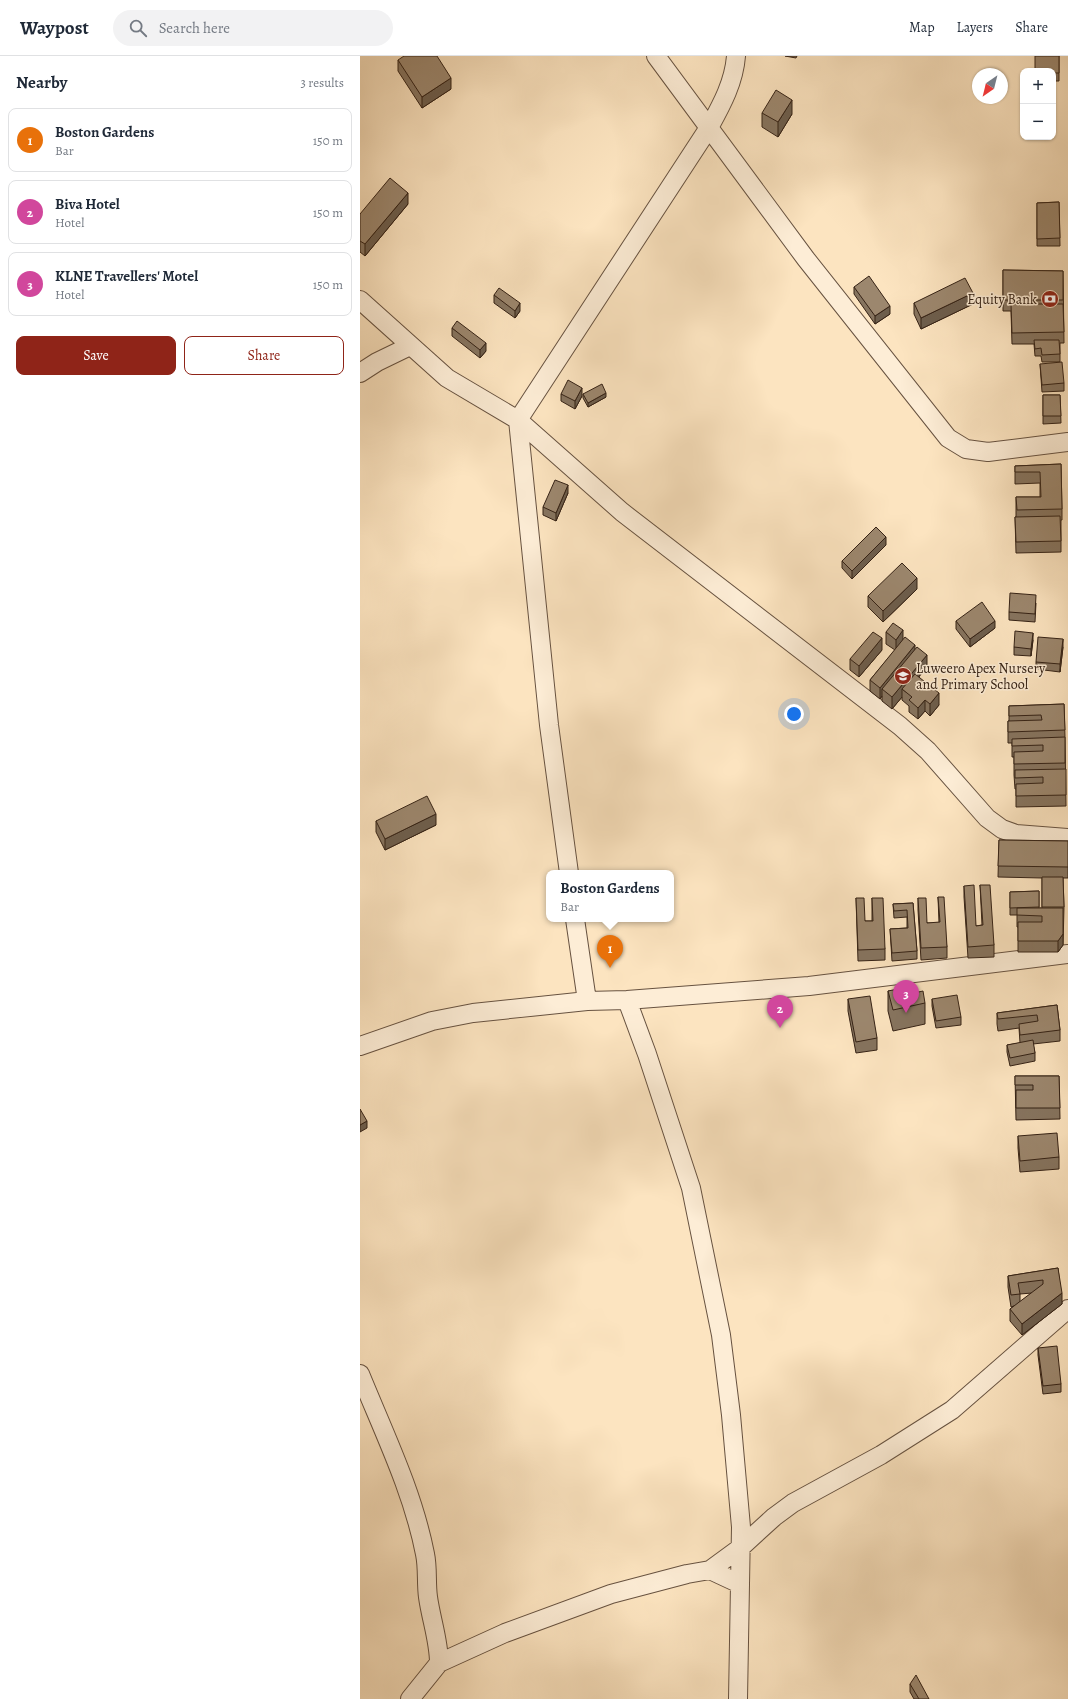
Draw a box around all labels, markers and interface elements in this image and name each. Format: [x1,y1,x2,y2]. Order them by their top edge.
search box [113,10,393,46]
text: Waypost [20,15,89,41]
icon: search [127,17,149,39]
text: Search here [159,18,230,38]
text: Map [909,18,935,37]
text: Layers [957,18,993,37]
text: Share [1015,18,1048,37]
north arrow [972,68,1008,104]
map controls [1020,68,1056,140]
button: + [1020,68,1056,104]
text: Nearby [16,71,67,94]
text: 3 results [300,74,344,91]
button: − [1020,104,1056,140]
text: Boston Gardens [55,122,154,142]
text: 1 [28,132,32,149]
text: 150 m [313,132,343,149]
text: Bar [55,142,74,159]
text: Biva Hotel [55,194,120,214]
text: 2 [27,204,33,221]
text: 150 m [313,204,343,221]
text: Hotel [55,214,84,231]
text: KLNE Travellers' Motel [55,266,198,286]
text: 3 [27,276,33,293]
text: 150 m [313,276,343,293]
text: Hotel [55,286,84,303]
bank icon: Equity Bank [1040,289,1060,309]
place label: Equity Bank [967,290,1037,309]
button: Save [16,336,176,375]
button: Share [184,336,344,375]
place label: Luweero Apex Nursery and Primary School [916,659,1046,694]
school or university icon: Luweero Apex Nursery and Primary School [893,666,913,686]
your location [784,704,804,724]
popup [546,870,674,922]
text: Boston Gardens [560,878,660,898]
text: Bar [560,898,579,915]
pin: 1 [597,935,623,968]
pin: 3 [893,980,919,1013]
pin: 2 [767,995,793,1028]

